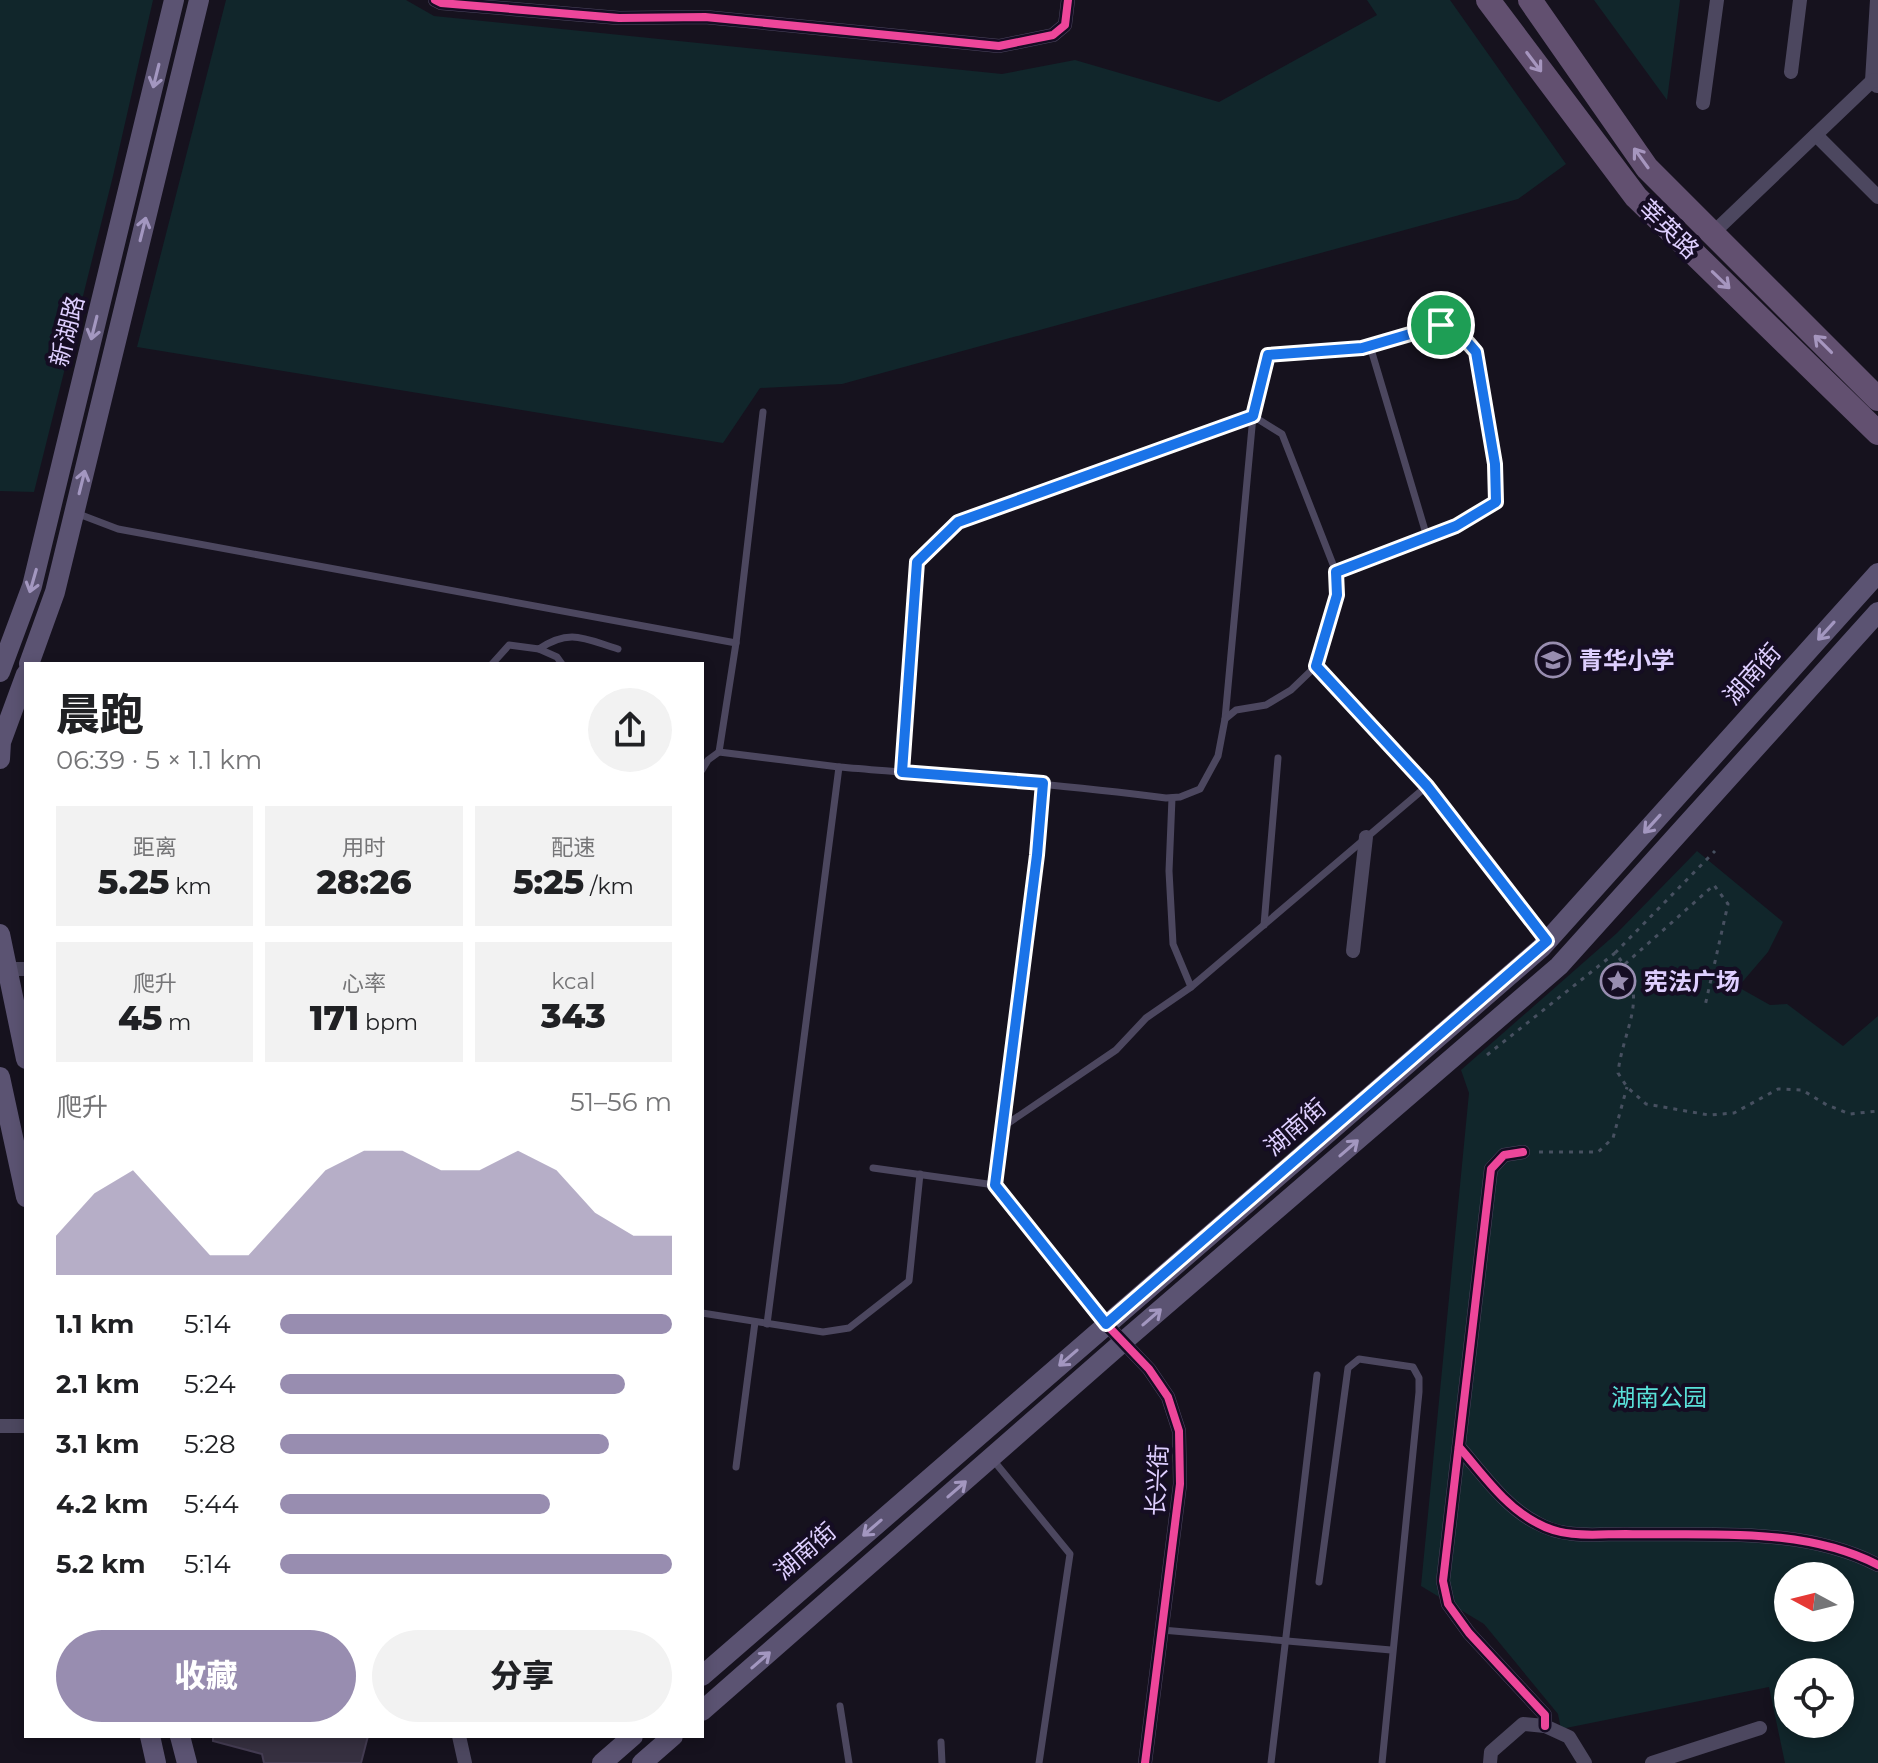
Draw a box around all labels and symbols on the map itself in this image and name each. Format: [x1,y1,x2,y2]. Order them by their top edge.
one-way arrow [1526,51,1543,73]
one-way arrow [148,62,163,88]
one-way arrow [1633,148,1650,169]
street label: 莘英路 [1633,194,1705,264]
one-way arrow [137,217,152,242]
one-way arrow [1711,271,1731,290]
pin [1407,291,1475,359]
street label: 新湖路 [44,293,90,369]
one-way arrow [86,315,101,341]
one-way arrow [1813,334,1833,353]
one-way arrow [75,469,90,495]
one-way arrow [24,567,39,593]
one-way arrow [1816,621,1835,641]
street label: 湖南街 [1717,638,1787,710]
school or university icon: 青华小学 [1534,641,1572,679]
place label: 青华小学 [1579,646,1675,675]
one-way arrow [1643,814,1661,834]
place icon: 宪法广场 [1599,962,1637,1000]
place label: 宪法广场 [1644,967,1740,996]
street label: 湖南街 [1258,1092,1332,1162]
one-way arrow [1339,1139,1359,1157]
one-way arrow [1142,1308,1162,1326]
one-way arrow [1058,1349,1078,1367]
park label: 湖南公园 [1611,1383,1707,1412]
street label: 长兴街 [1141,1443,1173,1517]
one-way arrow [947,1480,967,1498]
street label: 湖南街 [768,1516,842,1586]
one-way arrow [862,1519,882,1537]
north arrow [1774,1562,1854,1642]
one-way arrow [750,1651,770,1669]

